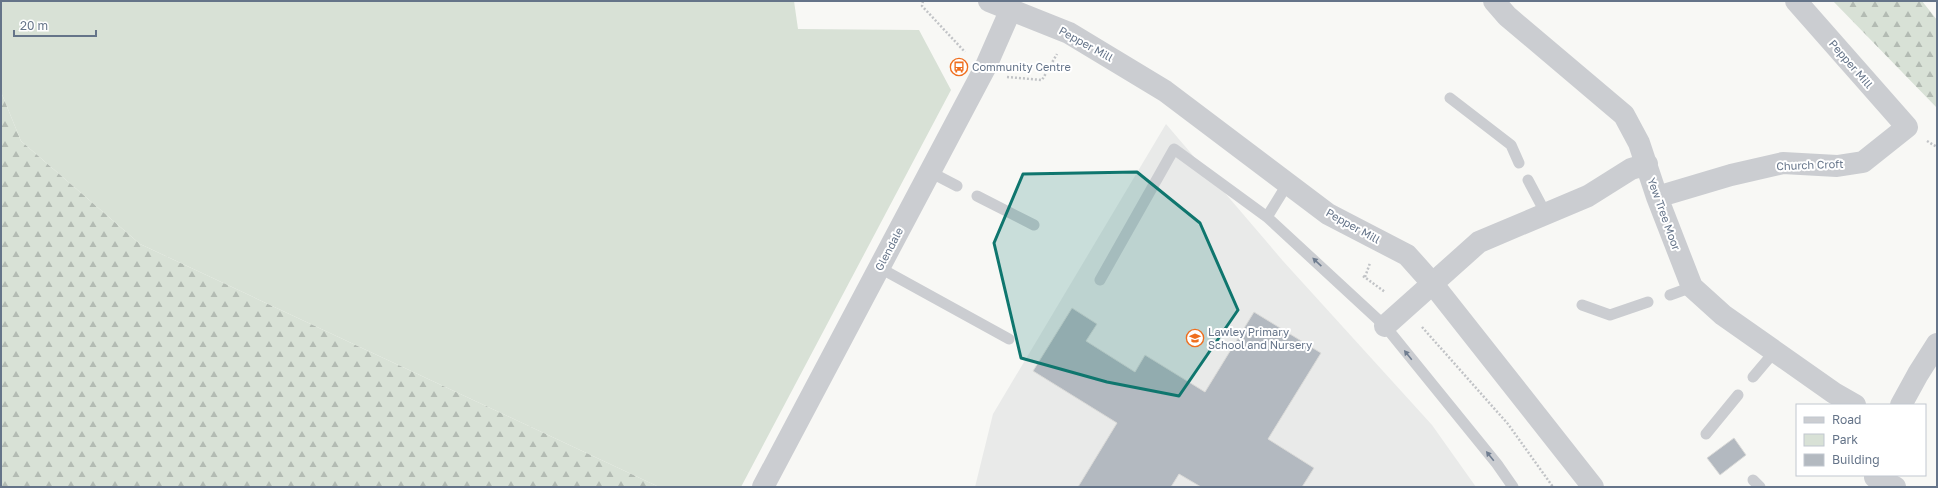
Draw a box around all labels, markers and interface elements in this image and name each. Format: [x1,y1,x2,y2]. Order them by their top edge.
scale bar [14,12,96,38]
text: 20 m [20,18,48,33]
street label: Pepper Mill [1057,23,1116,64]
street label: Pepper Mill [1827,37,1876,91]
bus stop icon: Community Centre [949,57,969,77]
place label: Community Centre [972,60,1071,73]
street label: Church Croft [1776,157,1844,172]
street label: Yew Tree Moor [1645,176,1684,253]
street label: Pepper Mill [1324,205,1383,246]
street label: Glendale [872,225,905,273]
one-way arrow [1312,258,1322,267]
place label: Lawley Primary School and Nursery [1208,325,1312,351]
school or university icon: Lawley Primary School and Nursery [1185,328,1205,348]
one-way arrow [1403,349,1412,360]
legend [1796,404,1926,476]
text: Road [1832,412,1861,427]
text: Park [1832,432,1858,447]
one-way arrow [1485,450,1494,461]
text: Building [1832,452,1880,467]

